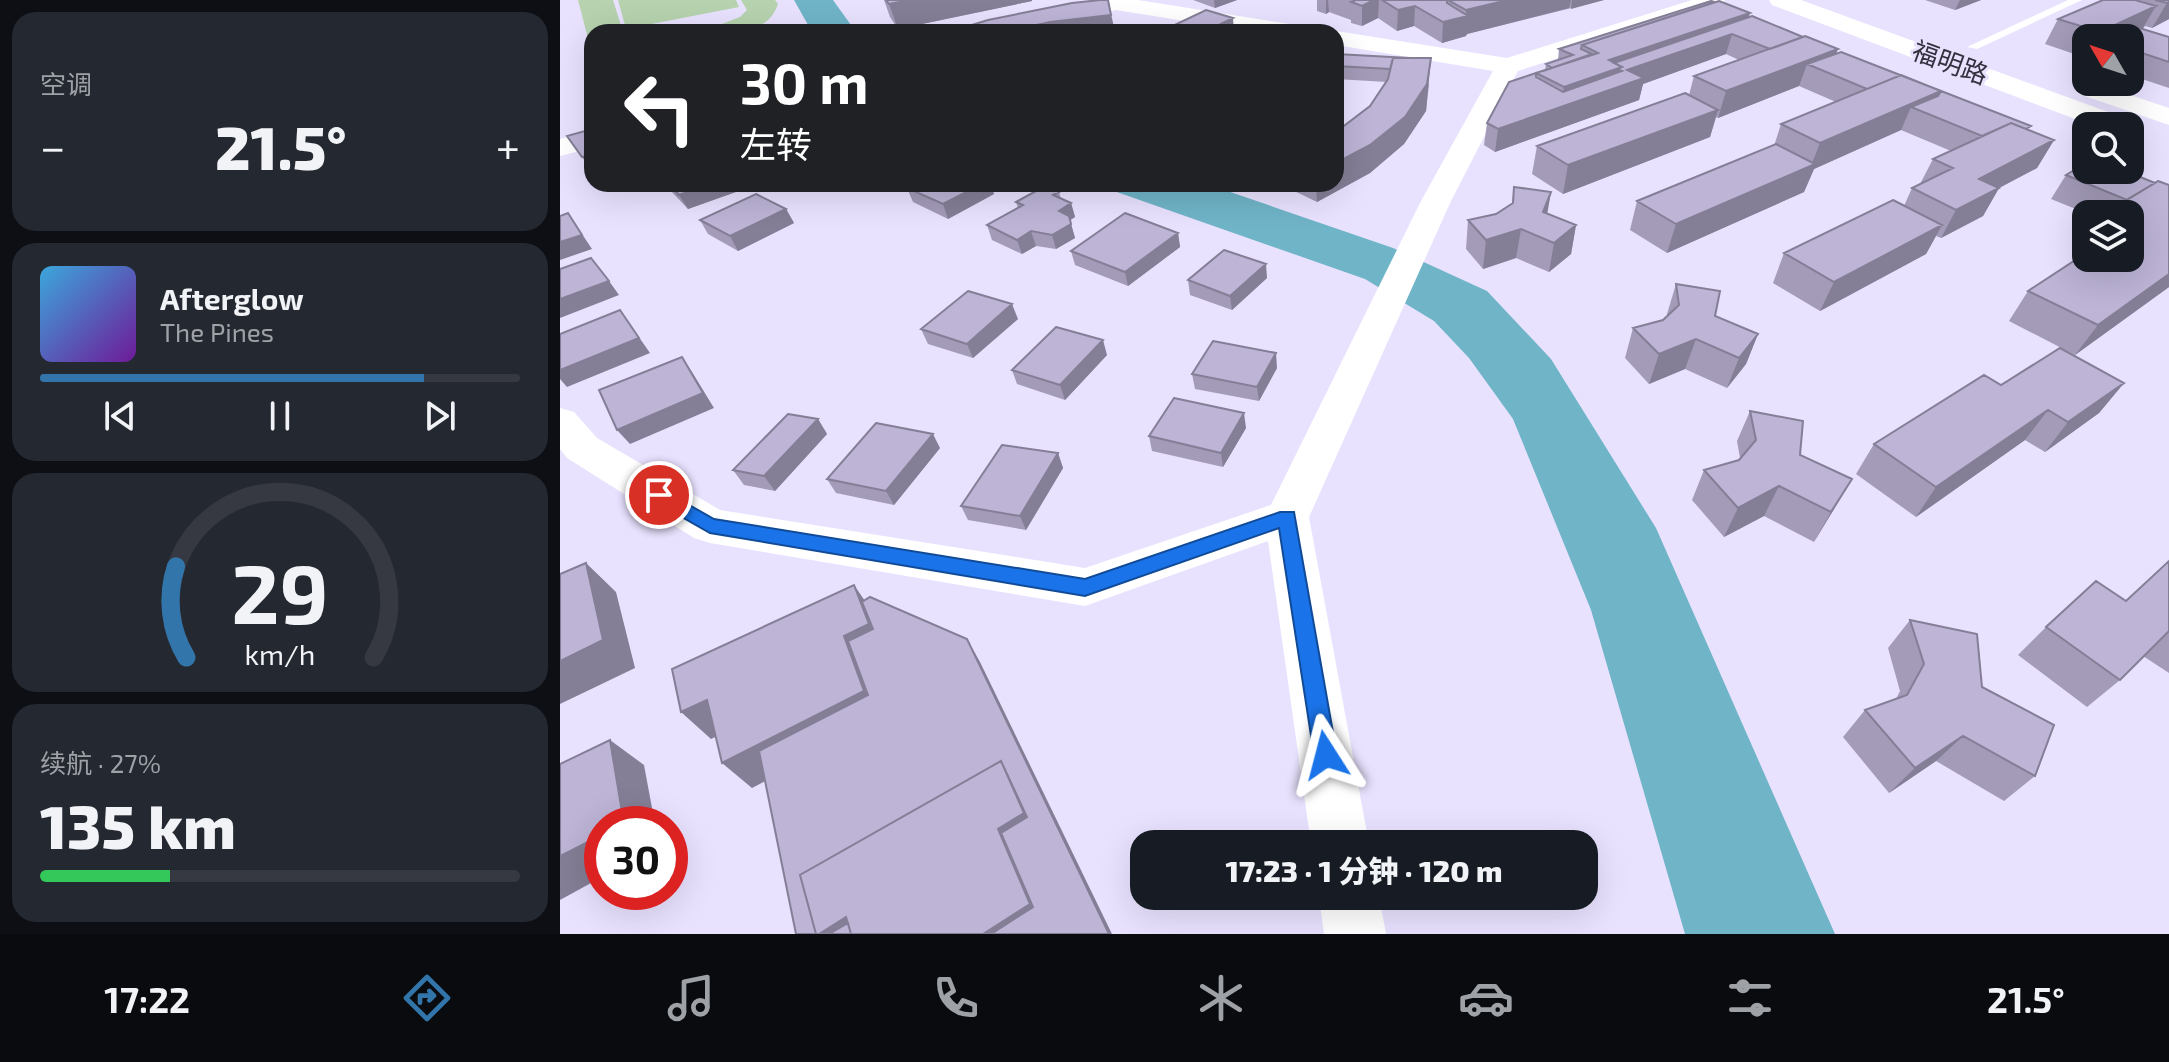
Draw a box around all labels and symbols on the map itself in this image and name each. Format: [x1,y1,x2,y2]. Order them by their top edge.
north arrow [2072,24,2144,96]
street label: 福明路 [1909,34,1992,89]
pin [625,461,693,529]
position arrow [1284,713,1368,797]
speed limit sign: 30 [584,806,688,910]

